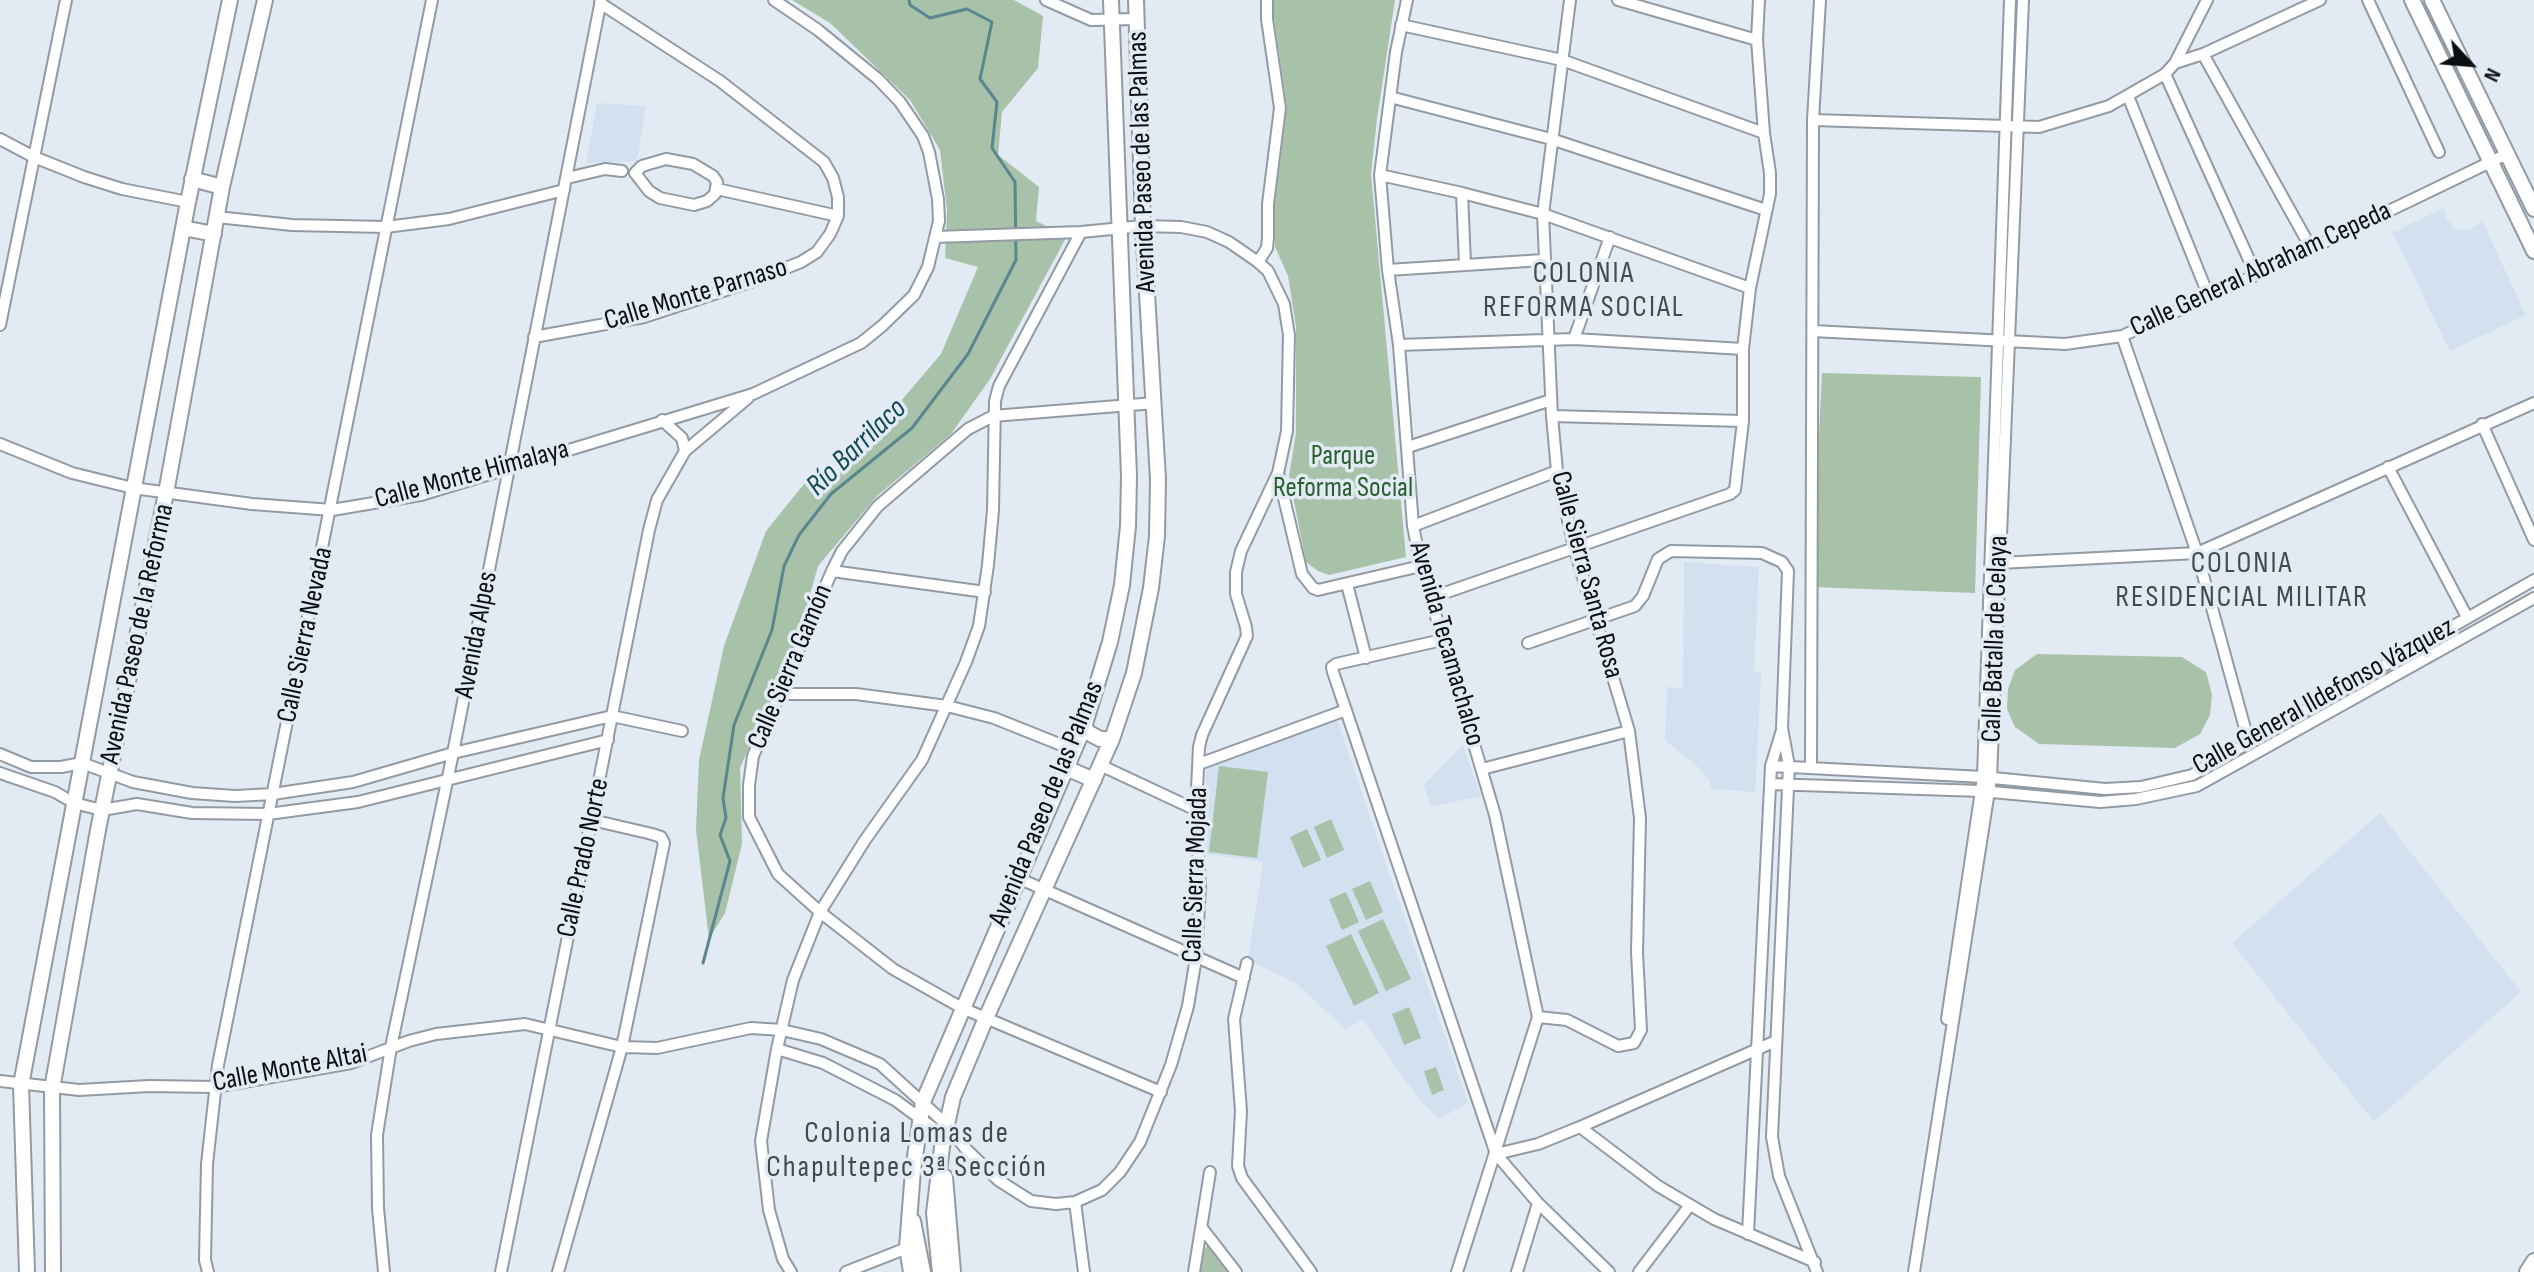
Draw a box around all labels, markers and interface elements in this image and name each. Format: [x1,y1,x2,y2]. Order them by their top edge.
north arrow [2430,24,2510,104]
street label: Avenida Paseo de las Palmas [1122,31,1164,293]
text: N [2477,64,2507,86]
street label: Calle General Abraham Cepeda [2125,195,2397,345]
street label: Calle Monte Parnaso [601,251,791,339]
district label: COLONIA REFORMA SOCIAL [1483,256,1685,326]
water label: Río Barrilaco [800,392,914,504]
street label: Calle Monte Himalaya [371,433,573,517]
park label: Parque Reforma Social [1273,440,1413,506]
street label: Calle Sierra Santa Rosa [1542,468,1630,682]
street label: Avenida Paseo de la Reforma [94,501,182,767]
street label: Calle Batalla de Celaya [1976,535,2016,743]
street label: Avenida Tecamachalco [1401,538,1491,750]
street label: Calle Sierra Nevada [271,544,341,726]
district label: COLONIA RESIDENCIAL MILITAR [2115,546,2369,616]
street label: Avenida Alpes [448,569,506,701]
street label: Calle Sierra Gamón [741,580,841,754]
street label: Calle General Ildefonso Vázquez [2187,611,2461,783]
street label: Avenida Paseo de las Palmas [982,677,1112,931]
street label: Calle Prado Norte [551,775,617,941]
street label: Calle Sierra Mojada [1176,787,1216,963]
street label: Calle Monte Altai [210,1038,370,1100]
district label: Colonia Lomas de Chapultepec 3ª Sección [788,1116,1026,1186]

